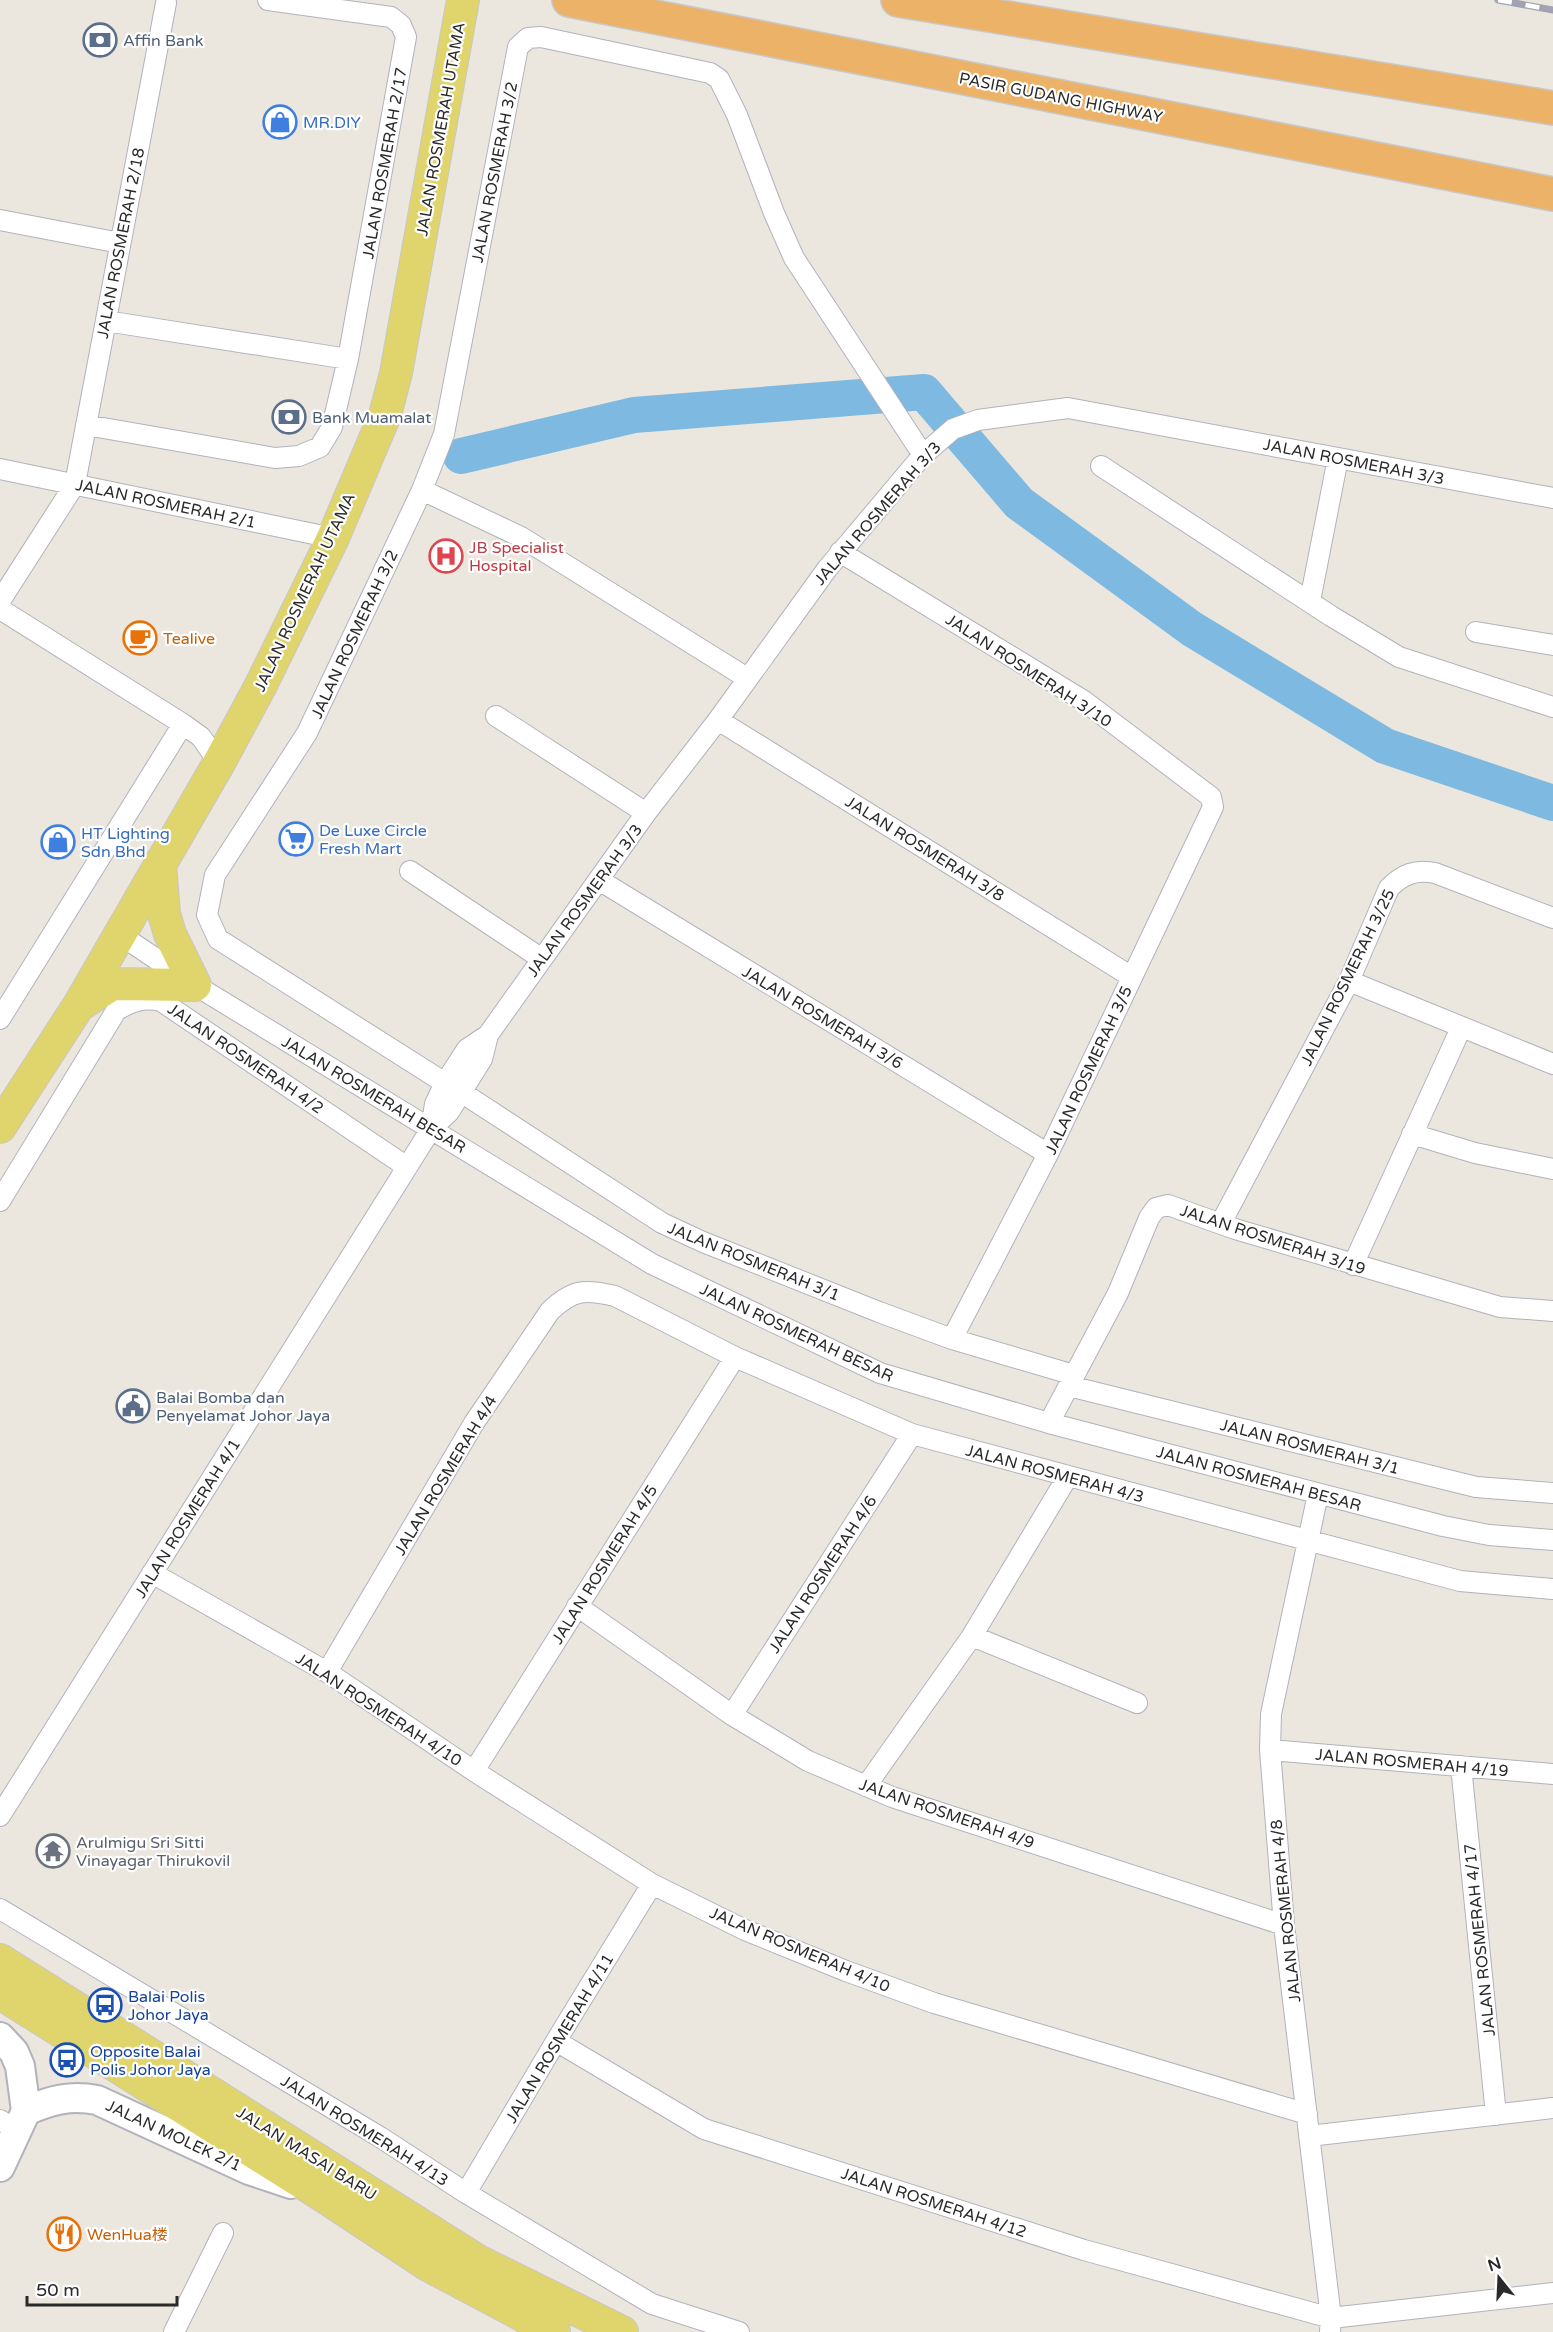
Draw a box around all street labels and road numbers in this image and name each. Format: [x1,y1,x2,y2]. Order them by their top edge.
street label: JALAN ROSMERAH UTAMA [412,21,470,238]
street label: JALAN ROSMERAH 2/17 [358,66,412,260]
street label: PASIR GUDANG HIGHWAY [957,68,1164,128]
street label: JALAN ROSMERAH 3/2 [468,80,522,264]
street label: JALAN ROSMERAH 2/18 [93,146,149,340]
street label: JALAN ROSMERAH 3/3 [1262,435,1446,489]
street label: JALAN ROSMERAH 3/3 [810,438,946,590]
street label: JALAN ROSMERAH 2/1 [74,475,258,533]
street label: JALAN ROSMERAH UTAMA [250,490,360,695]
street label: JALAN ROSMERAH 3/2 [307,547,403,722]
street label: JALAN ROSMERAH 3/10 [942,610,1115,732]
street label: JALAN ROSMERAH 3/8 [841,792,1008,906]
street label: JALAN ROSMERAH 3/3 [523,820,647,981]
street label: JALAN ROSMERAH 3/25 [1296,886,1399,1069]
street label: JALAN ROSMERAH 3/6 [739,962,906,1074]
street label: JALAN ROSMERAH 3/5 [1041,983,1137,1158]
street label: JALAN ROSMERAH 4/2 [164,999,327,1119]
street label: JALAN ROSMERAH BESAR [278,1032,469,1158]
street label: JALAN ROSMERAH 3/19 [1177,1200,1368,1279]
street label: JALAN ROSMERAH 3/1 [665,1218,843,1306]
street label: JALAN ROSMERAH BESAR [697,1279,897,1387]
street label: JALAN ROSMERAH 4/4 [390,1392,502,1559]
street label: JALAN ROSMERAH 3/1 [1218,1415,1401,1479]
street label: JALAN ROSMERAH 4/1 [131,1435,245,1602]
street label: JALAN ROSMERAH 4/3 [963,1441,1146,1507]
street label: JALAN ROSMERAH BESAR [1154,1442,1363,1516]
street label: JALAN ROSMERAH 4/5 [548,1481,662,1648]
street label: JALAN ROSMERAH 4/6 [764,1492,881,1657]
street label: JALAN ROSMERAH 4/10 [292,1649,465,1771]
street label: JALAN ROSMERAH 4/19 [1314,1745,1509,1781]
street label: JALAN ROSMERAH 4/9 [856,1775,1037,1853]
street label: JALAN ROSMERAH 4/8 [1266,1819,1306,2003]
street label: JALAN ROSMERAH 4/17 [1460,1842,1500,2037]
street label: JALAN ROSMERAH 4/10 [706,1903,893,1997]
street label: JALAN ROSMERAH 4/11 [501,1950,618,2127]
street label: JALAN ROSMERAH 4/13 [277,2071,452,2191]
street label: JALAN MOLEK 2/1 [103,2096,244,2176]
street label: JALAN MASAI BARU [233,2103,380,2205]
street label: JALAN ROSMERAH 4/12 [838,2163,1029,2242]

